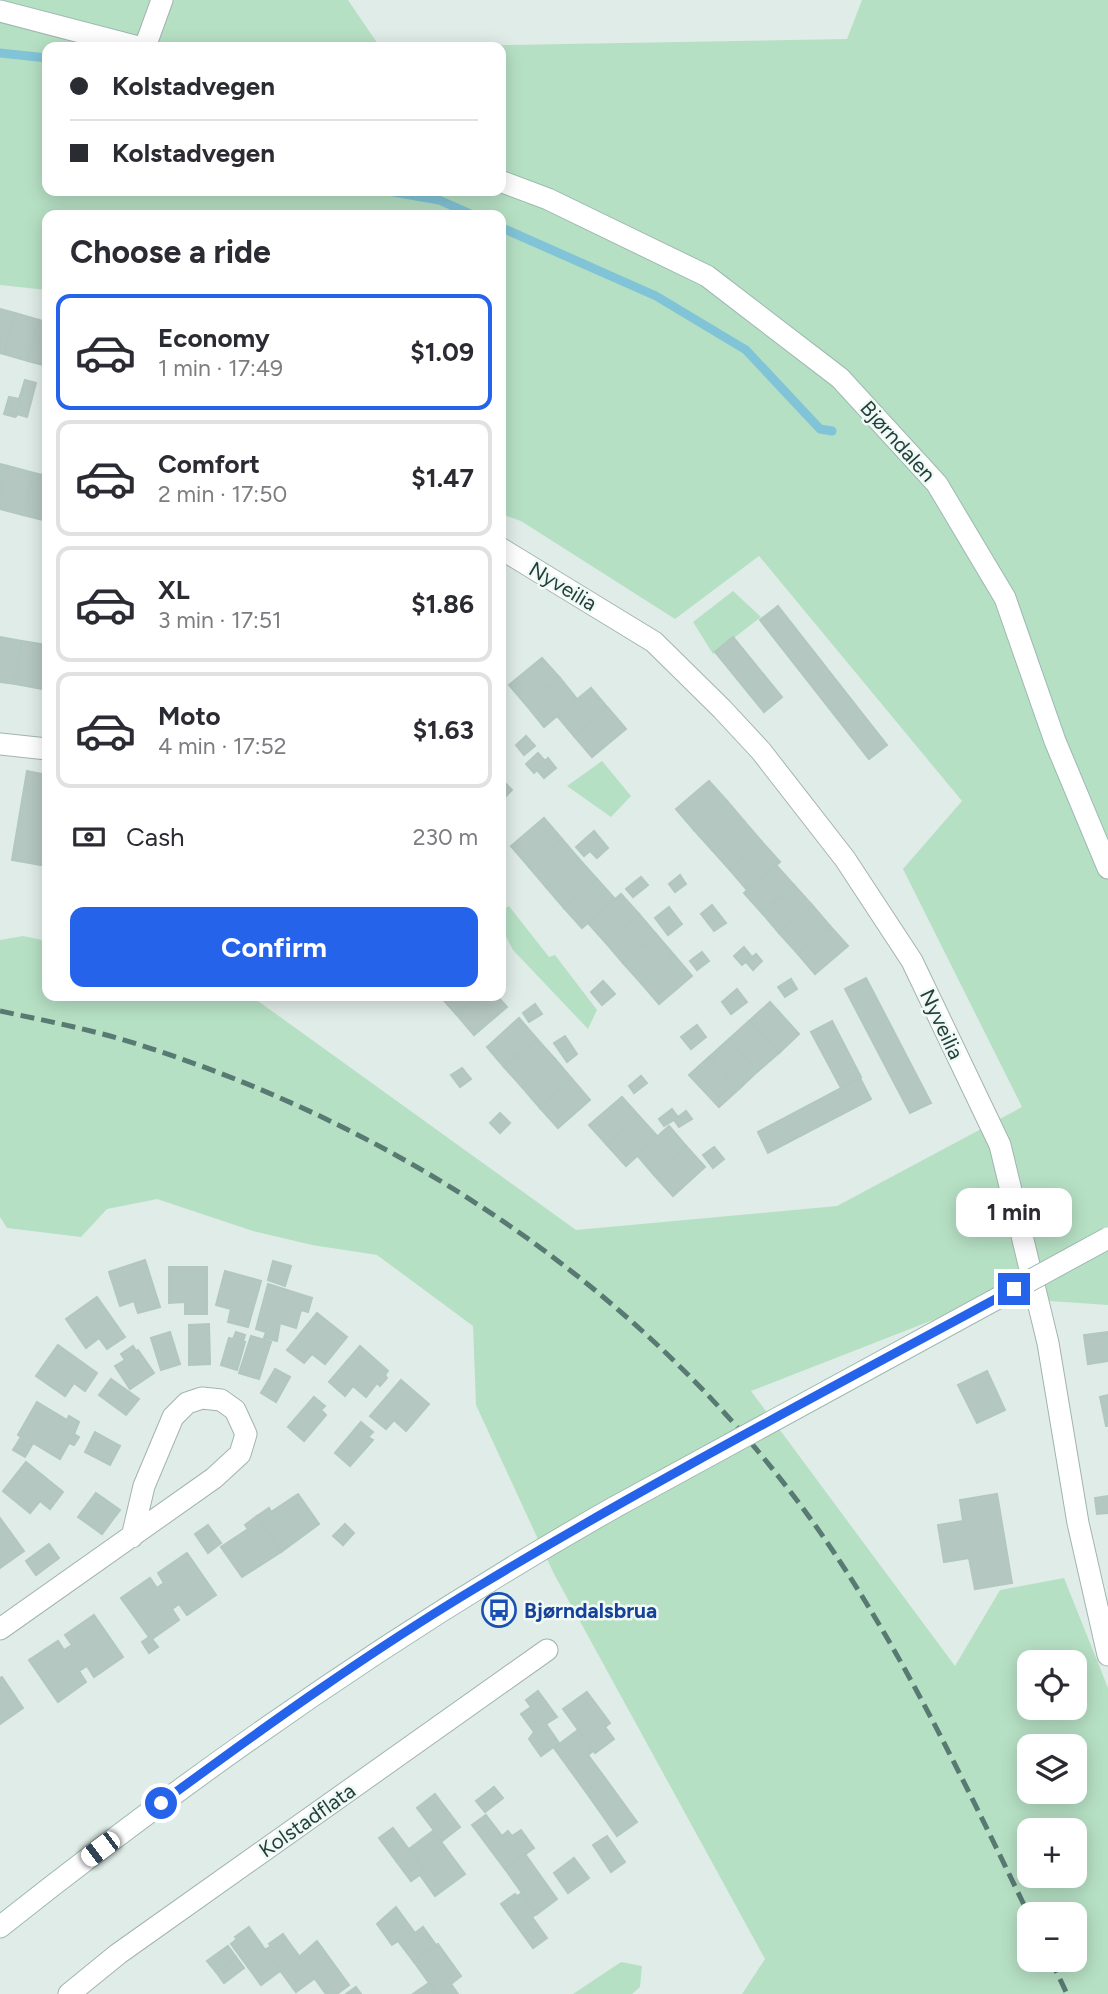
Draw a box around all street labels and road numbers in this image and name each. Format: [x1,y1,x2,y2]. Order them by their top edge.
street label: Bjørndalen [855,395,941,487]
street label: Nyveilia [525,556,601,616]
street label: Nyveilia [915,985,969,1063]
street label: Kolstadflata [254,1778,360,1862]

